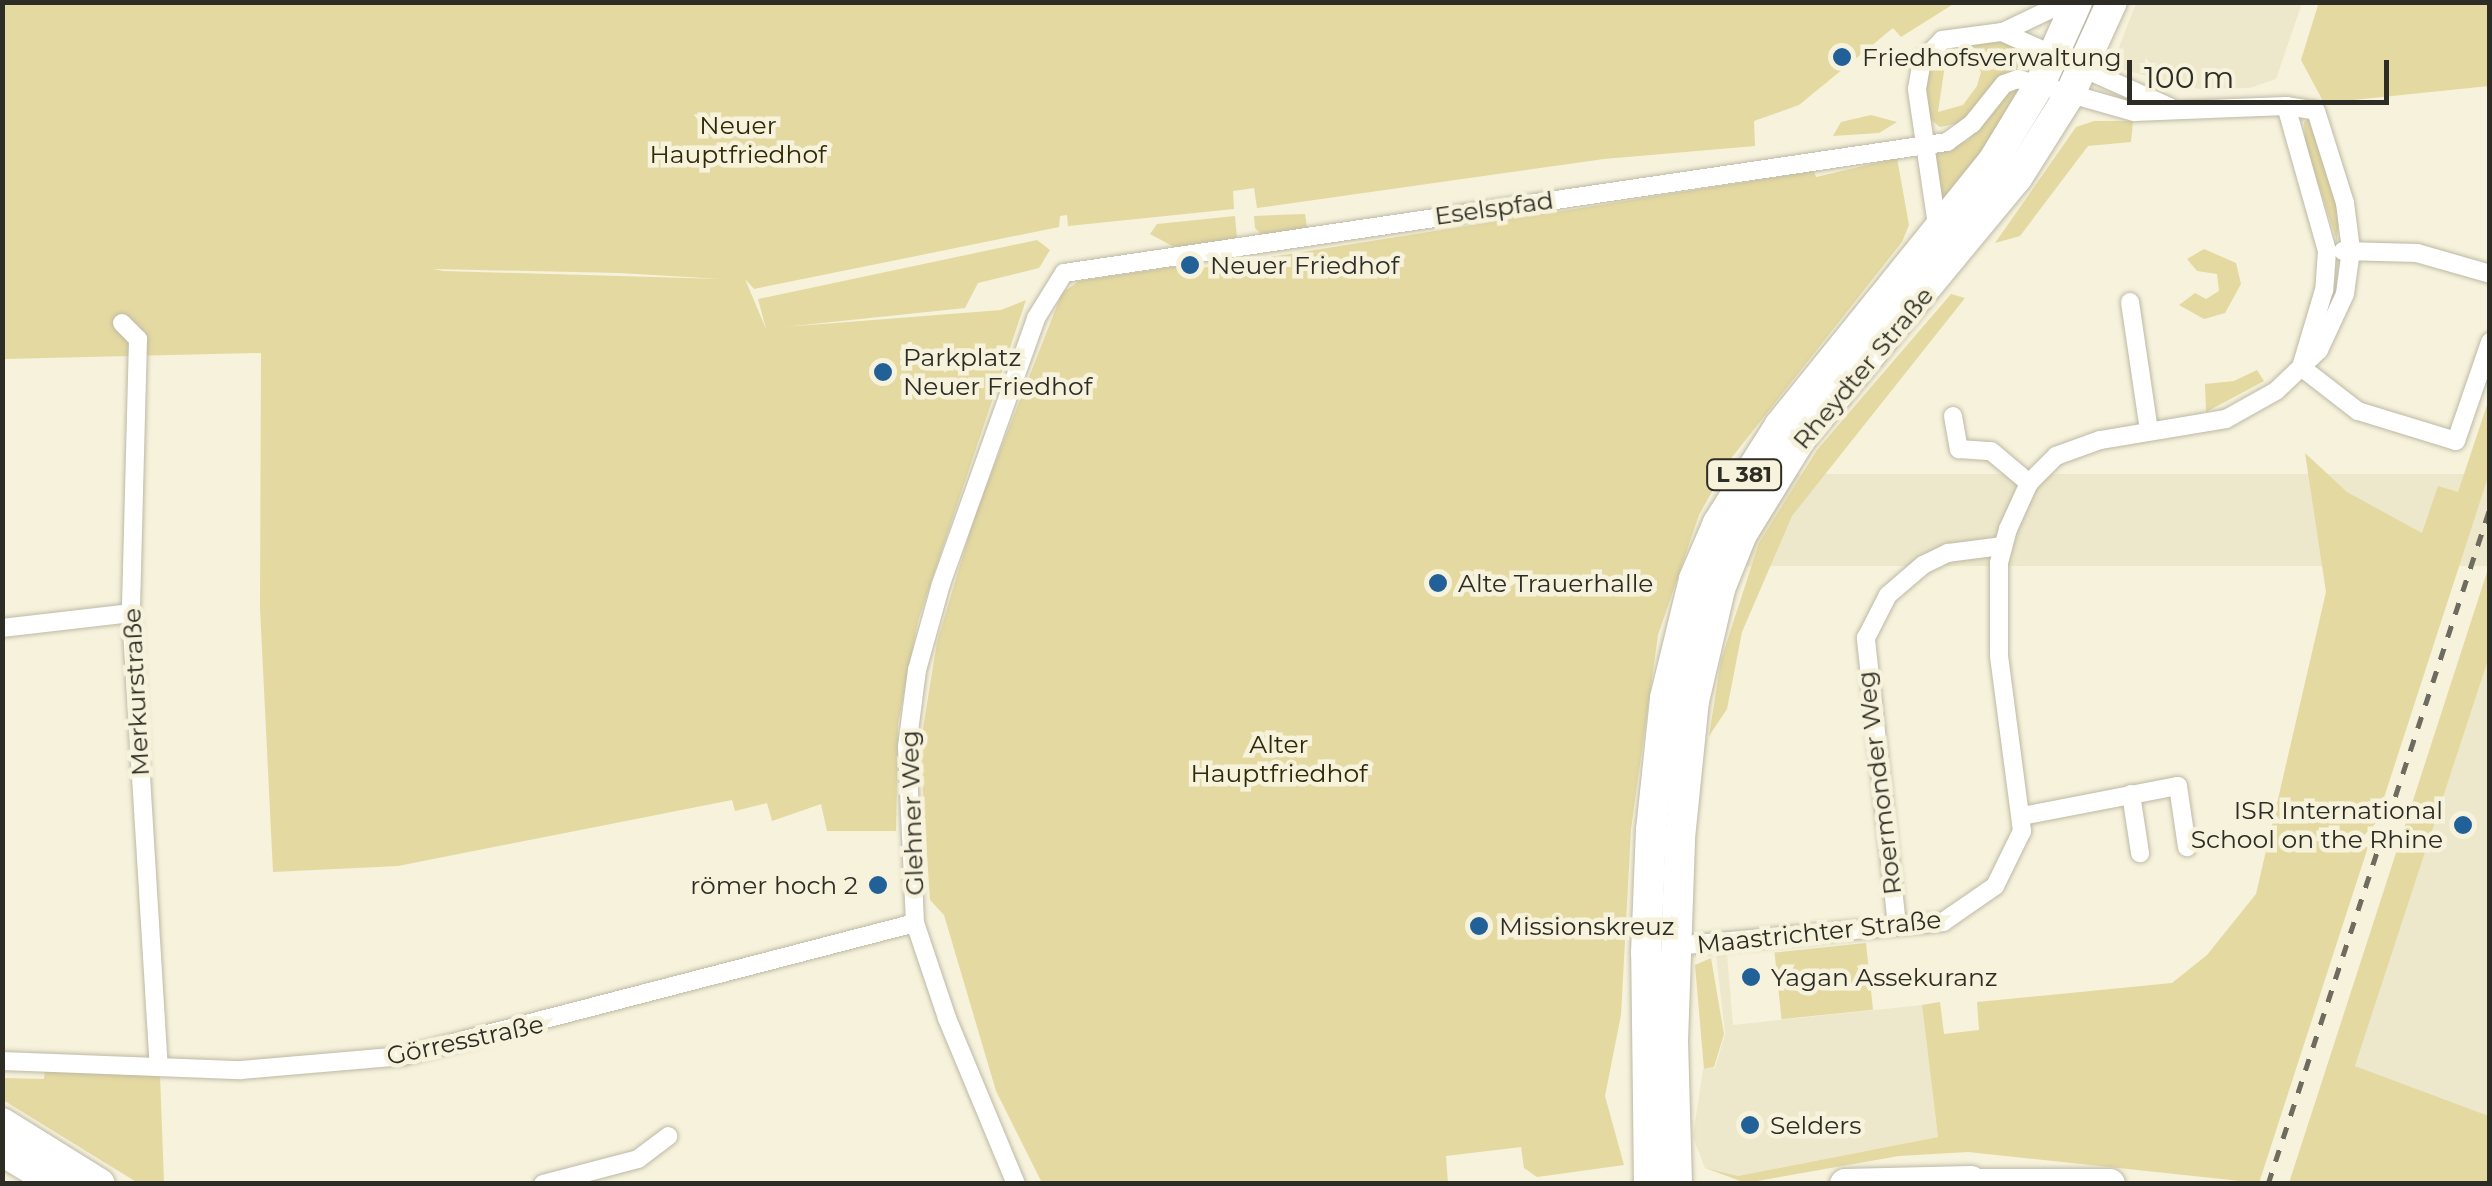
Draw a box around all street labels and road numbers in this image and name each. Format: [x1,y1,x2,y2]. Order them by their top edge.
street label: Eselspfad [1433,185,1555,231]
street label: Rheydter Straße [1787,281,1939,455]
road number: L 381 [1704,458,1784,492]
street label: Merkurstraße [117,607,155,777]
street label: Roermonder Weg [1850,669,1908,897]
street label: Glehner Weg [894,730,930,896]
street label: Maastrichter Straße [1695,904,1943,960]
street label: Görresstraße [384,1009,546,1071]

